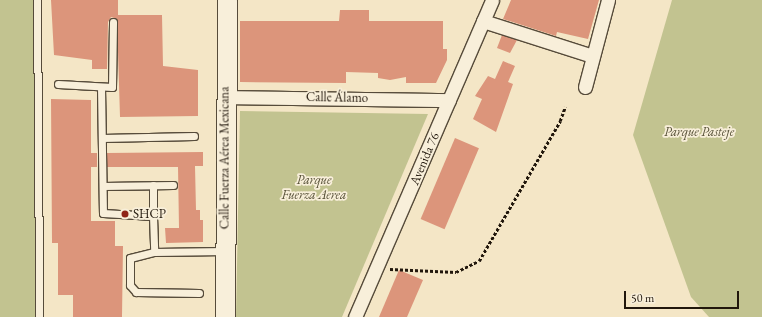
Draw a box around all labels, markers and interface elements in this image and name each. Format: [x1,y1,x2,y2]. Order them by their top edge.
street label: Calle Fuerza Aérea Mexicana [217,87,233,229]
street label: Calle Álamo [306,90,368,106]
park label: Parque Pasteje [664,124,734,140]
street label: Avenida 76 [407,130,443,188]
park label: Parque Fuerza Aerea [282,173,346,204]
place label: SHCP [133,206,166,222]
marker: SHCP [120,209,130,219]
scale bar [626,283,741,309]
text: 50 m [631,290,654,306]

